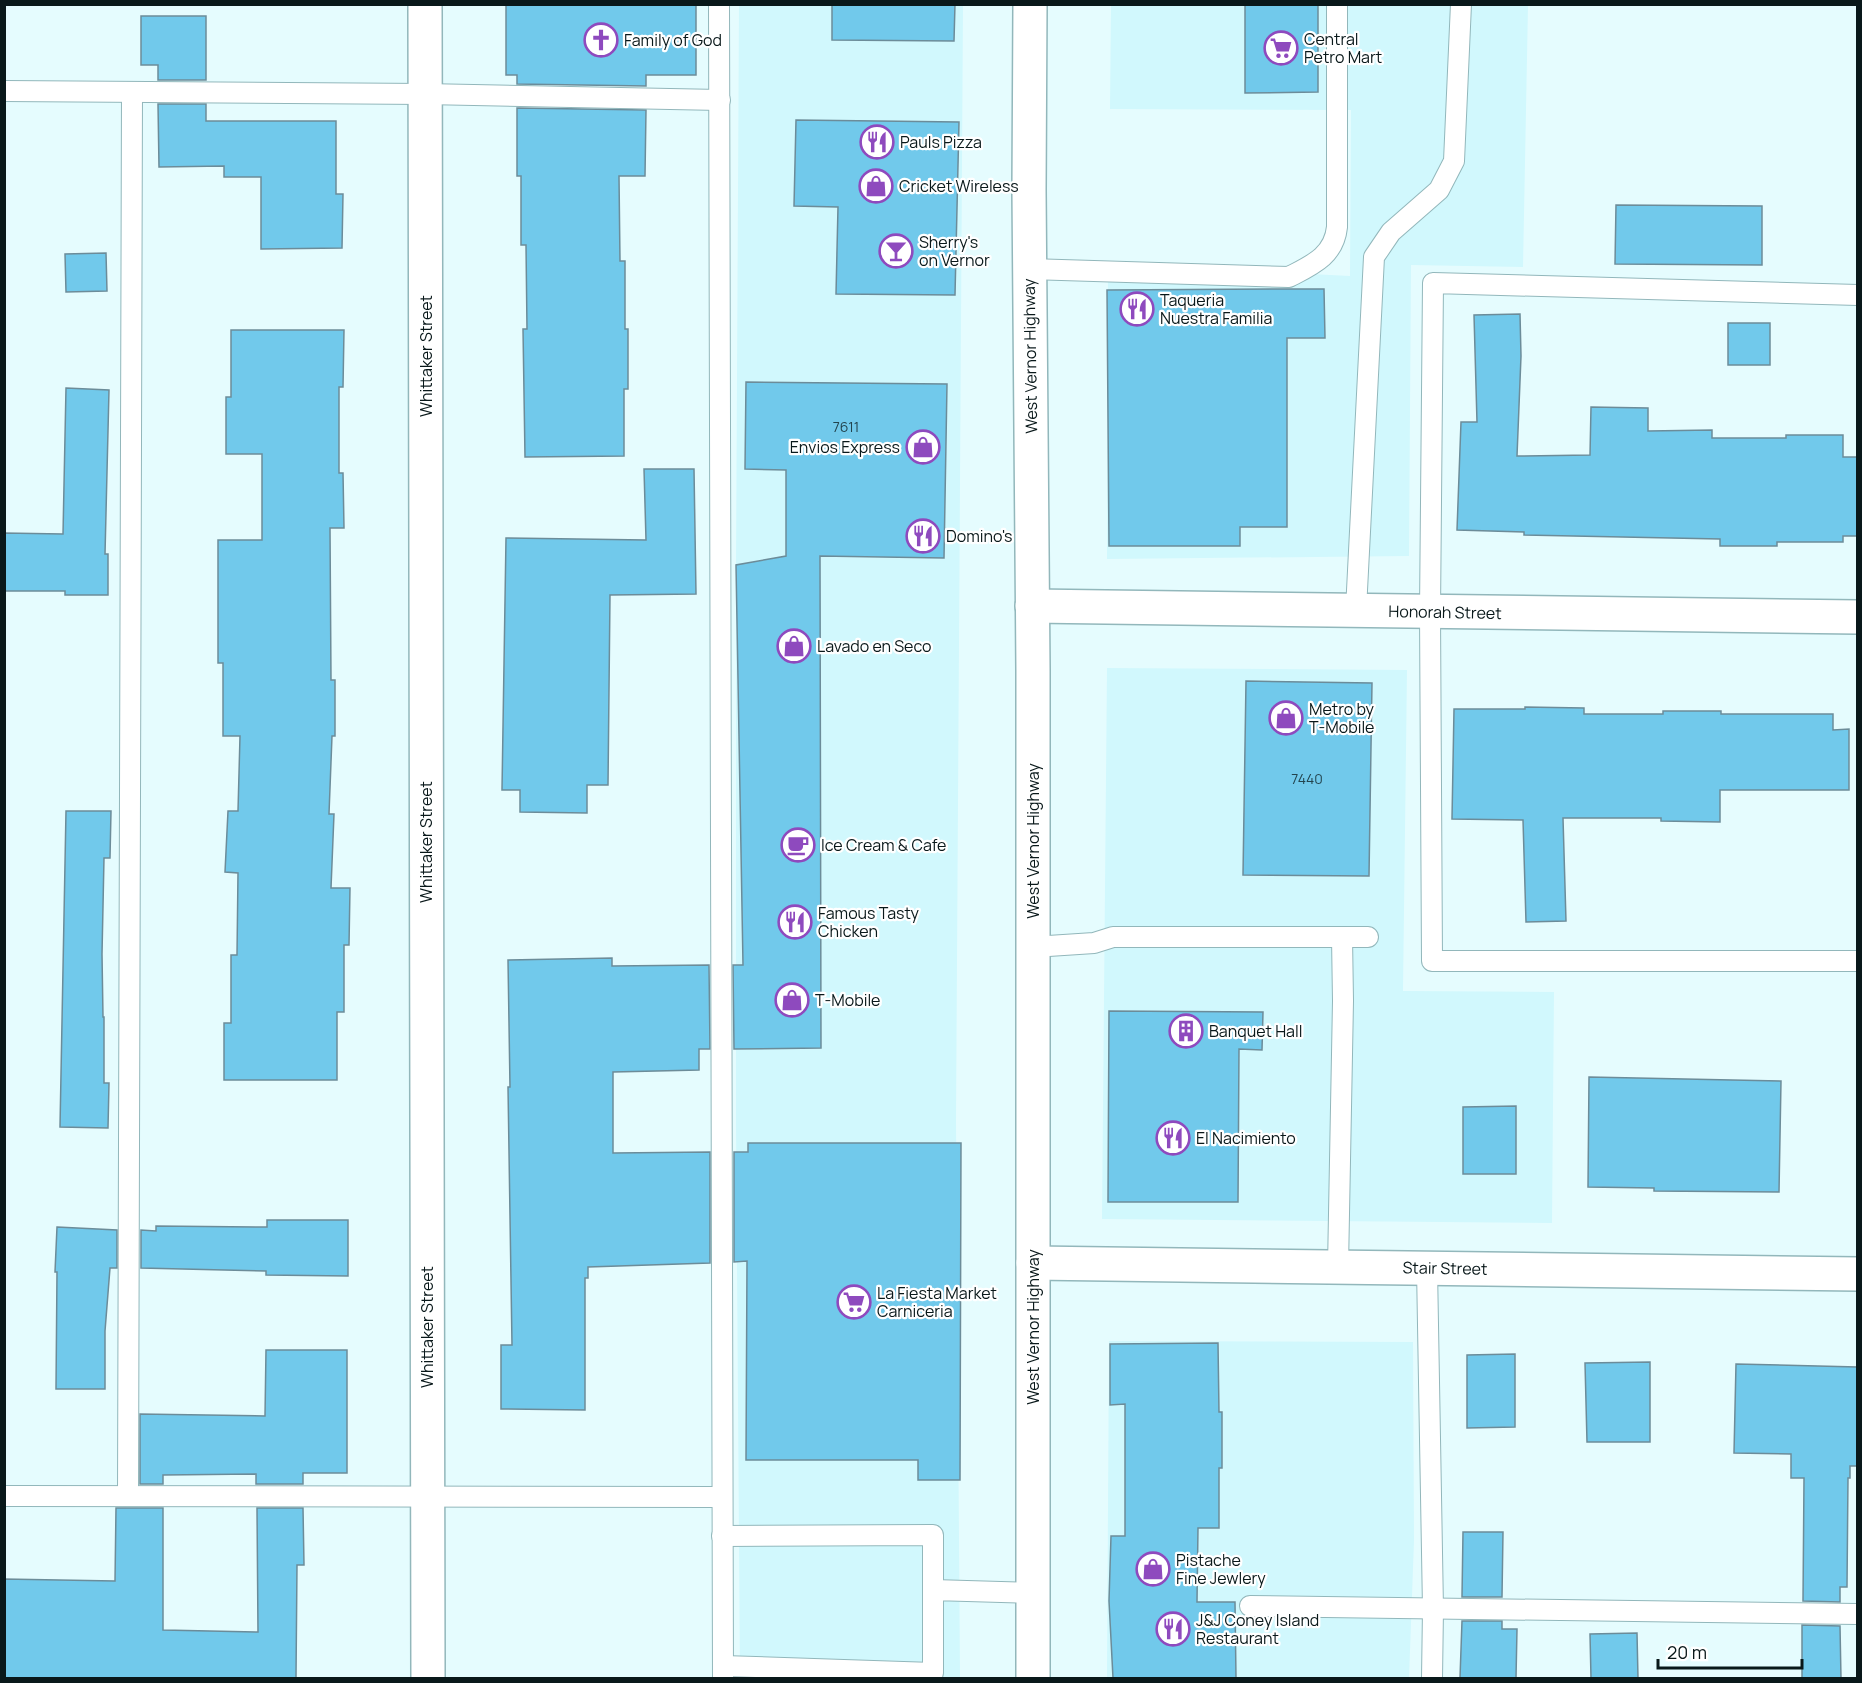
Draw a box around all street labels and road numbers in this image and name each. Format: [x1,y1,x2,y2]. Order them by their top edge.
street label: West Vernor Highway [1018,278,1042,434]
street label: Whittaker Street [415,295,437,417]
street label: Honorah Street [1388,600,1502,624]
street label: West Vernor Highway [1022,763,1044,919]
street label: Whittaker Street [415,781,437,903]
street label: West Vernor Highway [1022,1249,1044,1405]
street label: Stair Street [1402,1256,1488,1280]
street label: Whittaker Street [416,1266,438,1388]

